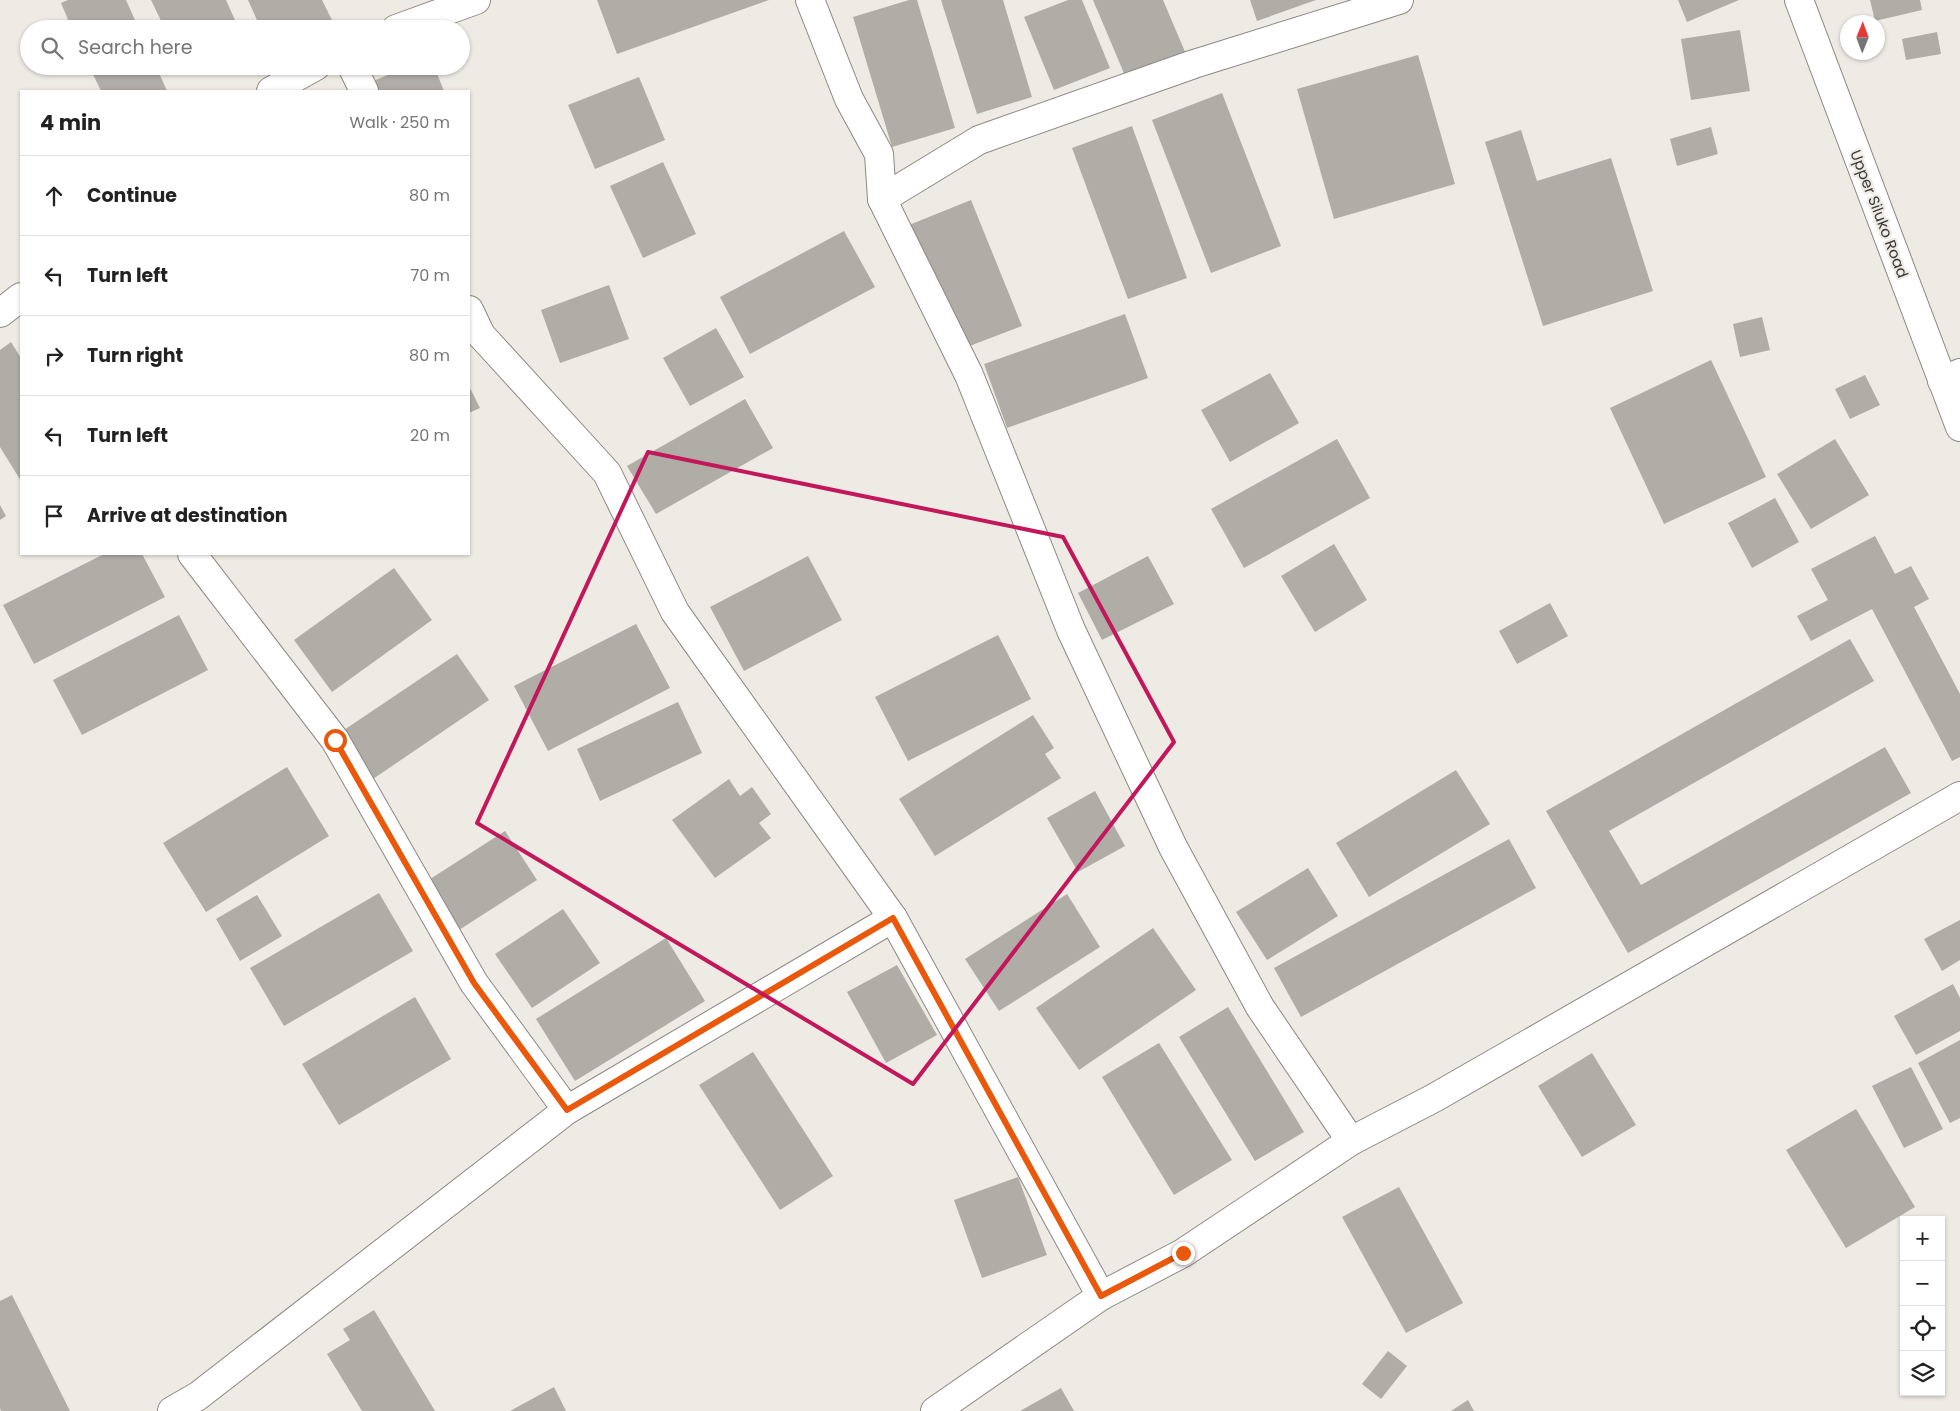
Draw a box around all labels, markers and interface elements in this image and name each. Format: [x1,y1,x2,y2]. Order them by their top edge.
north arrow [1840,15,1885,60]
search box [20,20,470,75]
icon: search [38,34,66,62]
text: Search here [78,34,192,61]
text: 4 min [40,108,101,137]
text: Walk · 250 m [349,111,450,134]
street label: Upper Siluko Road [1845,147,1914,281]
icon: ahead [40,182,68,210]
text: Continue [87,182,177,209]
text: 80 m [409,184,450,207]
icon: left [40,262,68,290]
text: Turn left [87,262,168,289]
text: 70 m [410,264,450,287]
icon: right [40,342,68,370]
text: Turn right [87,342,183,369]
text: 80 m [409,344,450,367]
icon: left [40,422,68,450]
text: Turn left [87,422,168,449]
text: 20 m [410,424,450,447]
icon: arrive [40,502,68,530]
text: Arrive at destination [87,502,288,529]
route start [324,729,347,752]
map controls [1900,1216,1945,1396]
button: + [1900,1216,1945,1261]
route end [1172,1242,1195,1265]
button: − [1900,1261,1945,1306]
button: locate [1900,1306,1945,1351]
button: layers [1900,1351,1945,1396]

